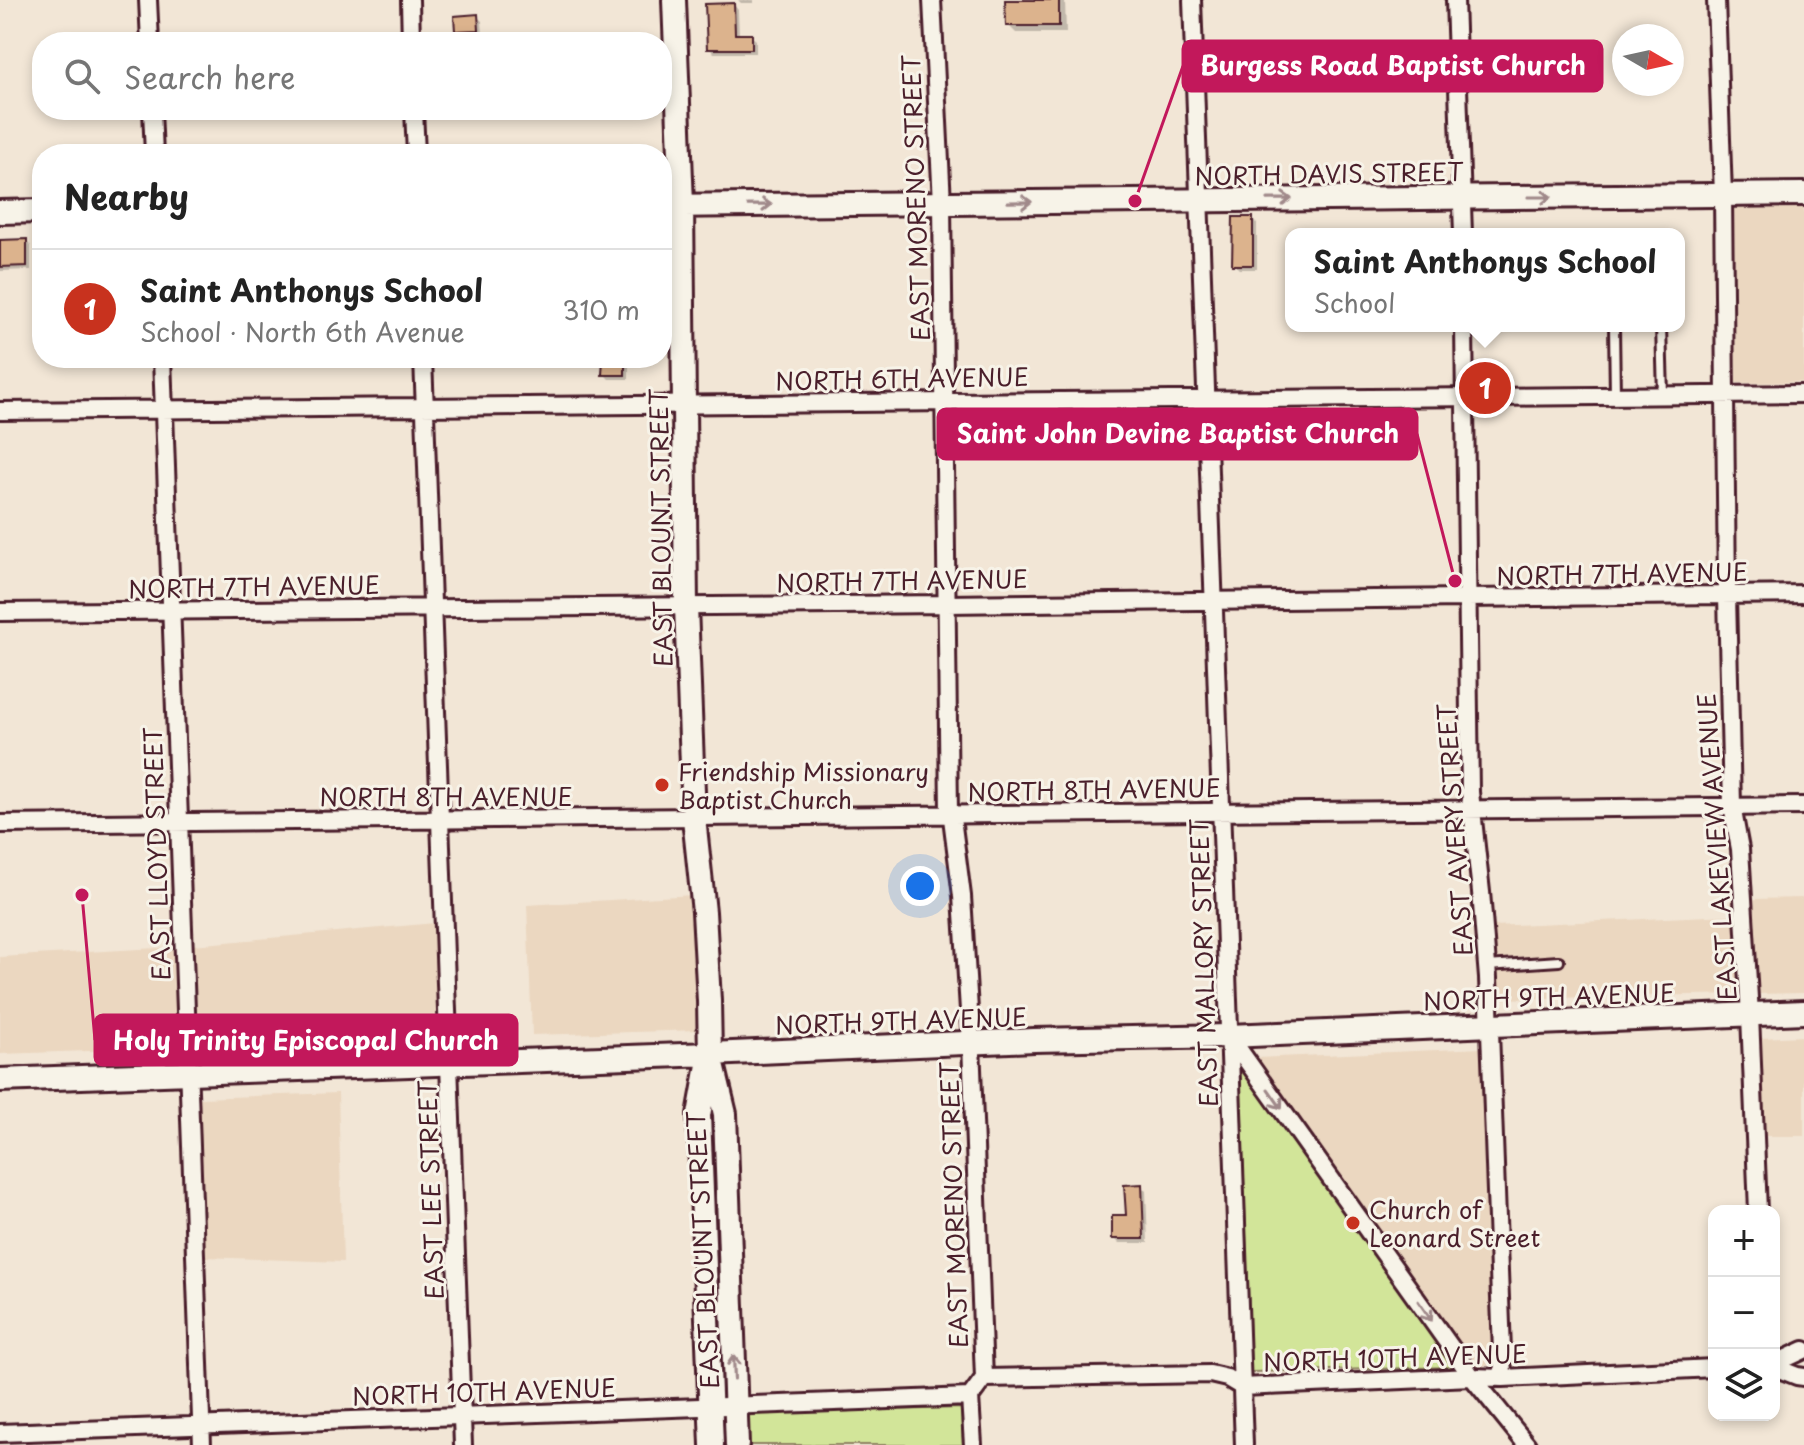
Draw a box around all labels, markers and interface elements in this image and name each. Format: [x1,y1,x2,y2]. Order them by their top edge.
north arrow [1612,24,1684,96]
search box [32,32,672,120]
callout: Burgess Road Baptist Church [1183,41,1602,91]
text: Burgess Road Baptist Church [1200,45,1586,84]
icon: search [60,54,104,98]
text: Search here [124,54,296,99]
street label: EAST MORENO STREET [892,54,938,342]
street label: NORTH DAVIS STREET [1194,153,1464,193]
text: Nearby [64,170,189,222]
one-way arrow [1526,189,1553,204]
one-way arrow [1266,191,1293,207]
one-way arrow [1006,194,1033,210]
one-way arrow [746,197,773,212]
popup [1285,228,1685,332]
text: Saint Anthonys School [1314,238,1656,283]
text: Saint Anthonys School [140,267,483,312]
text: School [1314,283,1395,322]
text: 1 [84,290,96,329]
text: 310 m [562,290,640,329]
text: School · North 6th Avenue [140,312,465,351]
street label: NORTH 6TH AVENUE [775,358,1029,398]
pin: 1 [1459,358,1511,418]
street label: EAST BLOUNT STREET [640,388,680,667]
callout: Saint John Devine Baptist Church [938,409,1417,459]
text: Saint John Devine Baptist Church [957,413,1399,452]
street label: NORTH 7TH AVENUE [1496,553,1748,593]
street label: NORTH 7TH AVENUE [776,560,1028,600]
street label: NORTH 7TH AVENUE [128,566,380,606]
street label: EAST LAKEVIEW AVENUE [1687,692,1745,1002]
street label: EAST AVERY STREET [1427,702,1481,957]
street label: EAST LLOYD STREET [134,726,178,981]
place label: Friendship Missionary Baptist Church [678,753,929,817]
street label: NORTH 8TH AVENUE [967,769,1221,809]
marker: Friendship Missionary Baptist Church [653,776,671,794]
street label: NORTH 8TH AVENUE [319,778,573,814]
street label: EAST MALLORY STREET [1180,818,1226,1108]
your location [900,866,940,906]
street label: NORTH 9TH AVENUE [1423,974,1675,1018]
street label: NORTH 9TH AVENUE [775,998,1027,1042]
callout: Holy Trinity Episcopal Church [95,1015,517,1065]
text: Holy Trinity Episcopal Church [113,1020,499,1059]
street label: EAST MORENO STREET [930,1061,976,1349]
street label: EAST LEE STREET [408,1079,452,1300]
one-way arrow [1266,1088,1283,1110]
street label: EAST BLOUNT STREET [677,1109,727,1390]
place label: Church of Leonard Street [1369,1191,1540,1255]
map controls [1708,1205,1780,1421]
button: + [1708,1205,1780,1277]
marker: Church of Leonard Street [1344,1214,1362,1232]
button: − [1708,1277,1780,1349]
one-way arrow [1417,1300,1433,1322]
street label: NORTH 10TH AVENUE [1263,1334,1527,1380]
button: layers [1708,1349,1780,1421]
one-way arrow [727,1354,742,1381]
street label: NORTH 10TH AVENUE [352,1368,616,1414]

